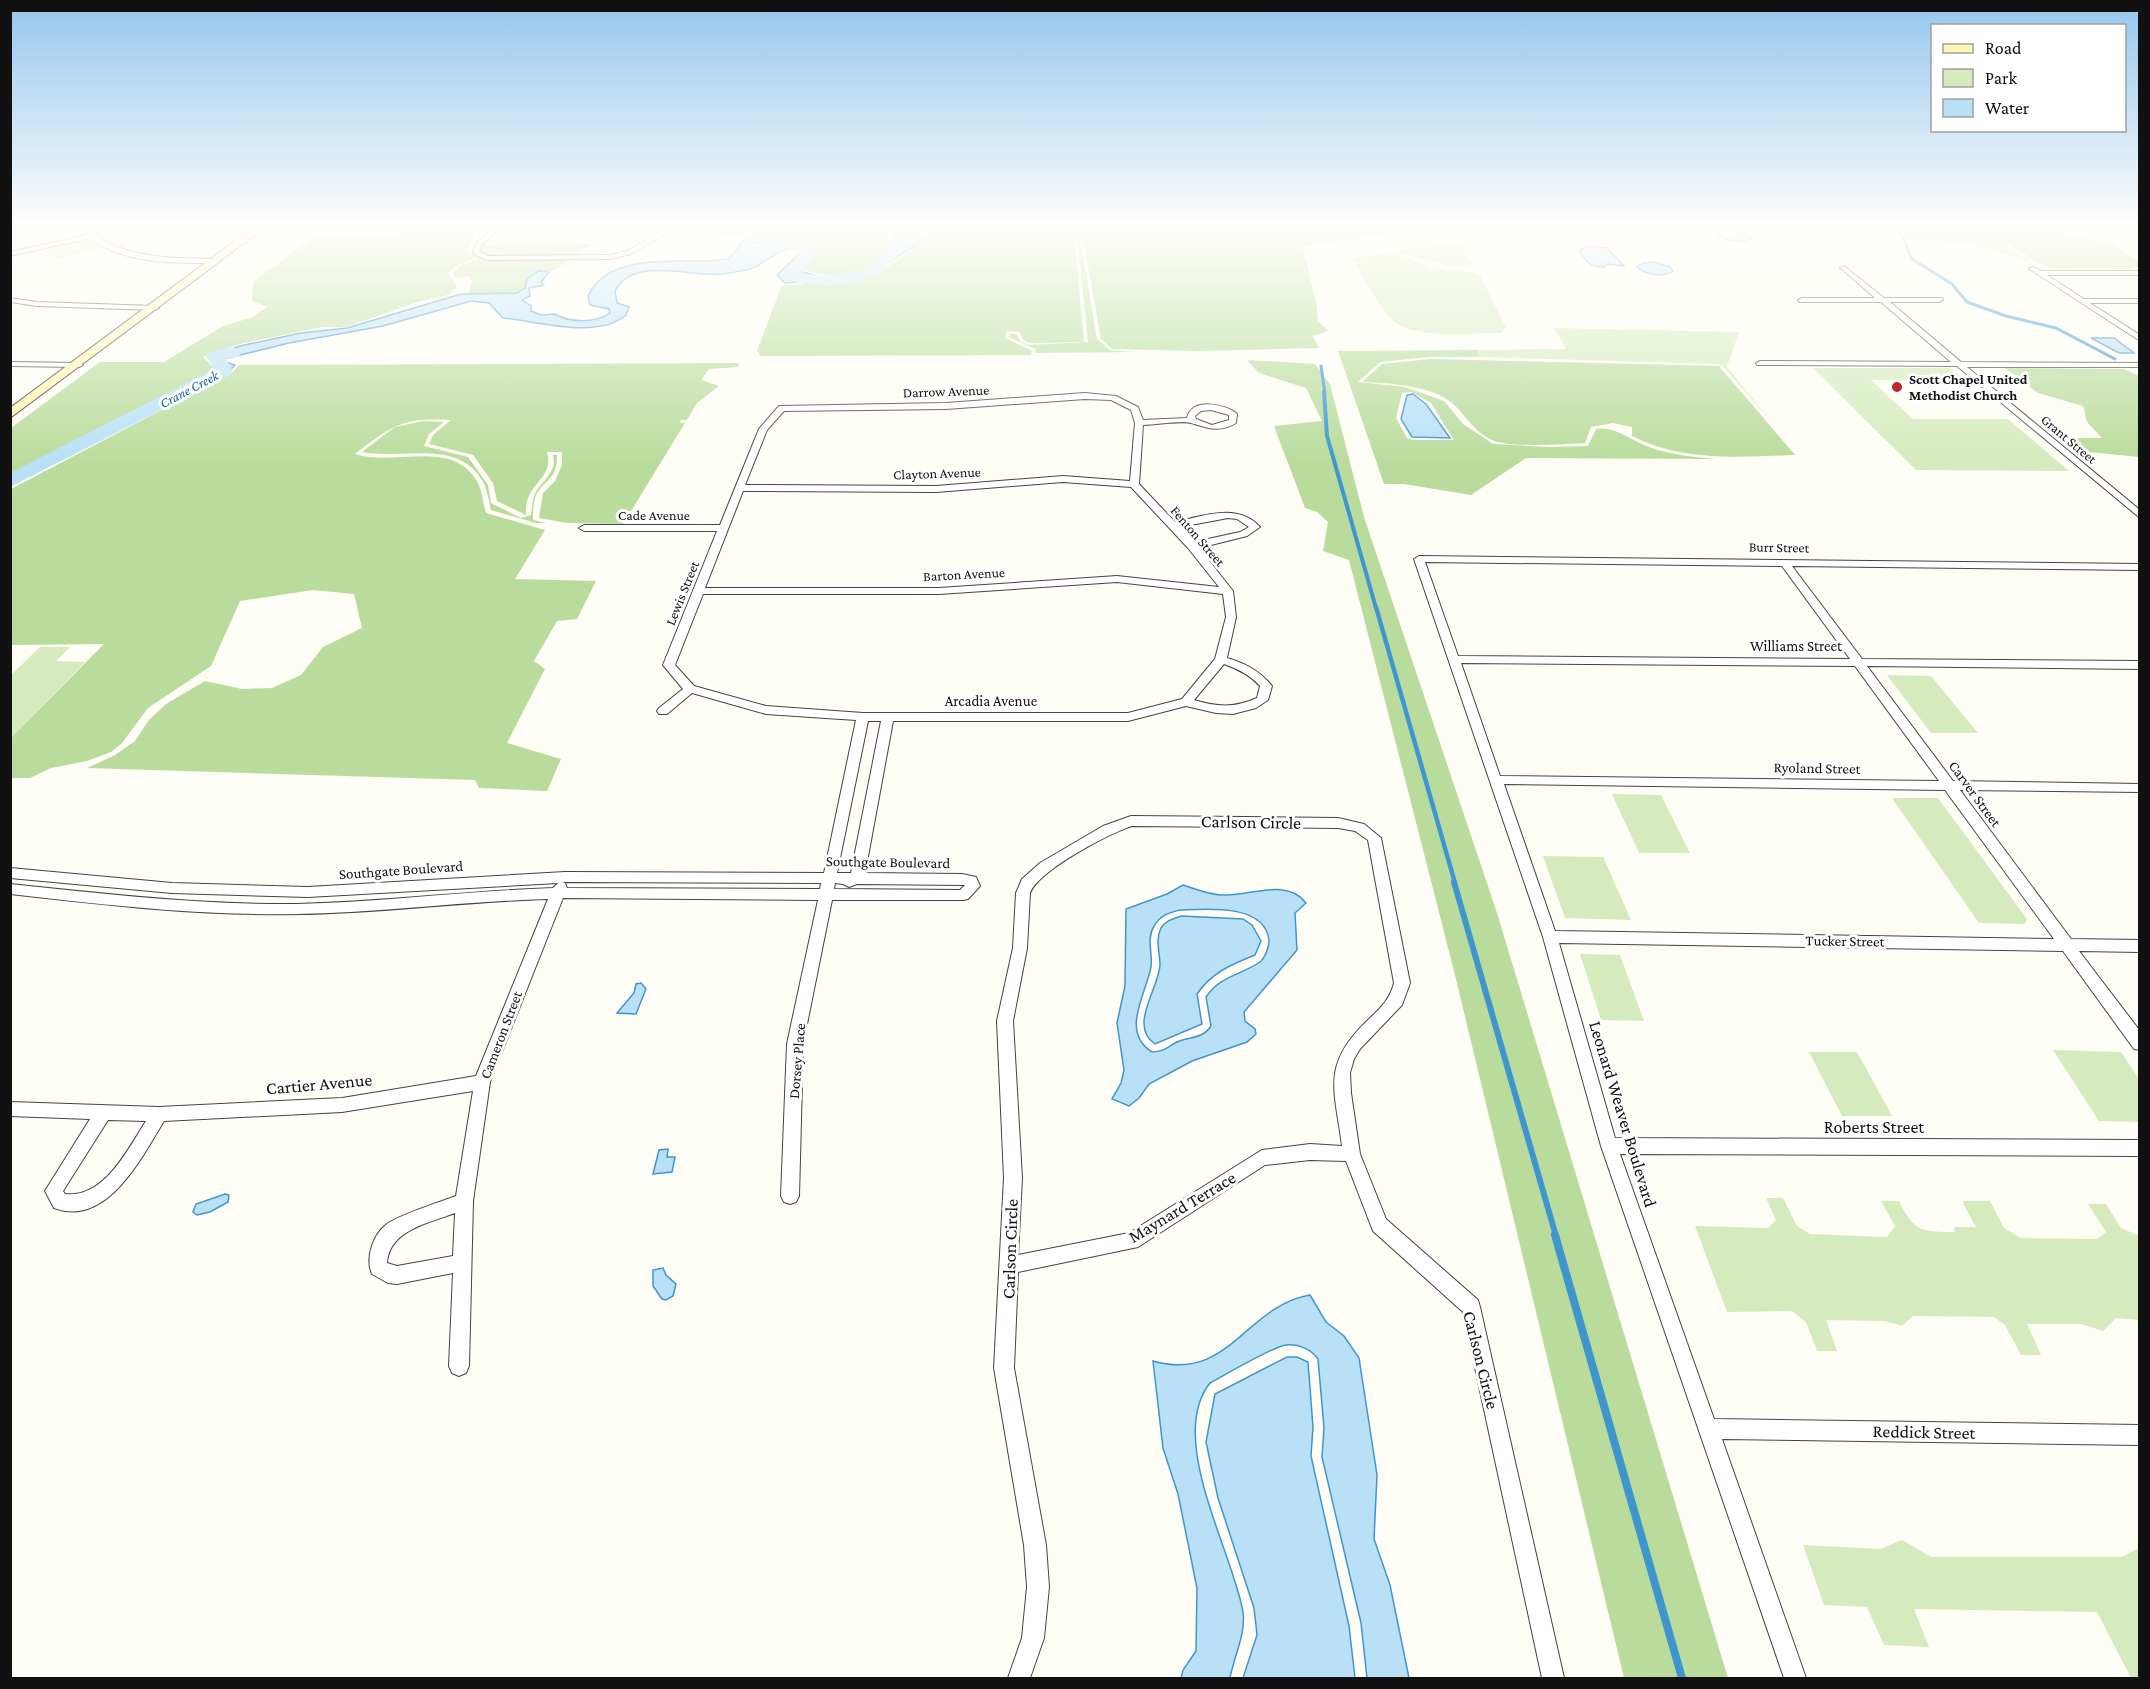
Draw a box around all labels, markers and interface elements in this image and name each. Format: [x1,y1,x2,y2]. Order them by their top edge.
legend [1931,24,2126,132]
text: Road [1985,38,2022,58]
text: Park [1985,68,2017,88]
text: Water [1985,98,2030,118]
water label: Crane Creek [157,366,222,411]
place label: Scott Chapel United Methodist Church [1909,371,2028,403]
marker: Scott Chapel United Methodist Church [1890,380,1904,394]
street label: Darrow Avenue [902,381,990,401]
street label: Grant Street [2038,411,2100,467]
street label: Clayton Avenue [893,463,981,483]
street label: Fenton Street [1167,503,1229,570]
street label: Cade Avenue [618,507,690,523]
street label: Burr Street [1749,538,1810,556]
street label: Lewis Street [662,558,702,628]
street label: Barton Avenue [923,564,1005,584]
street label: Williams Street [1750,638,1843,654]
street label: Arcadia Avenue [945,693,1038,709]
street label: Carver Street [1946,758,2005,831]
street label: Ryoland Street [1773,759,1862,778]
street label: Carlson Circle [1201,811,1301,833]
street label: Southgate Boulevard [826,853,951,872]
street label: Southgate Boulevard [338,858,464,883]
street label: Tucker Street [1805,932,1886,950]
street label: Cameron Street [477,988,525,1081]
street label: Leonard Weaver Boulevard [1585,1019,1661,1210]
street label: Dorsey Place [786,1022,809,1100]
street label: Cartier Avenue [265,1069,373,1099]
street label: Roberts Street [1824,1117,1925,1137]
street label: Maynard Terrace [1125,1167,1239,1247]
street label: Carlson Circle [998,1198,1022,1299]
street label: Carlson Circle [1459,1309,1503,1411]
street label: Reddick Street [1872,1421,1977,1443]

